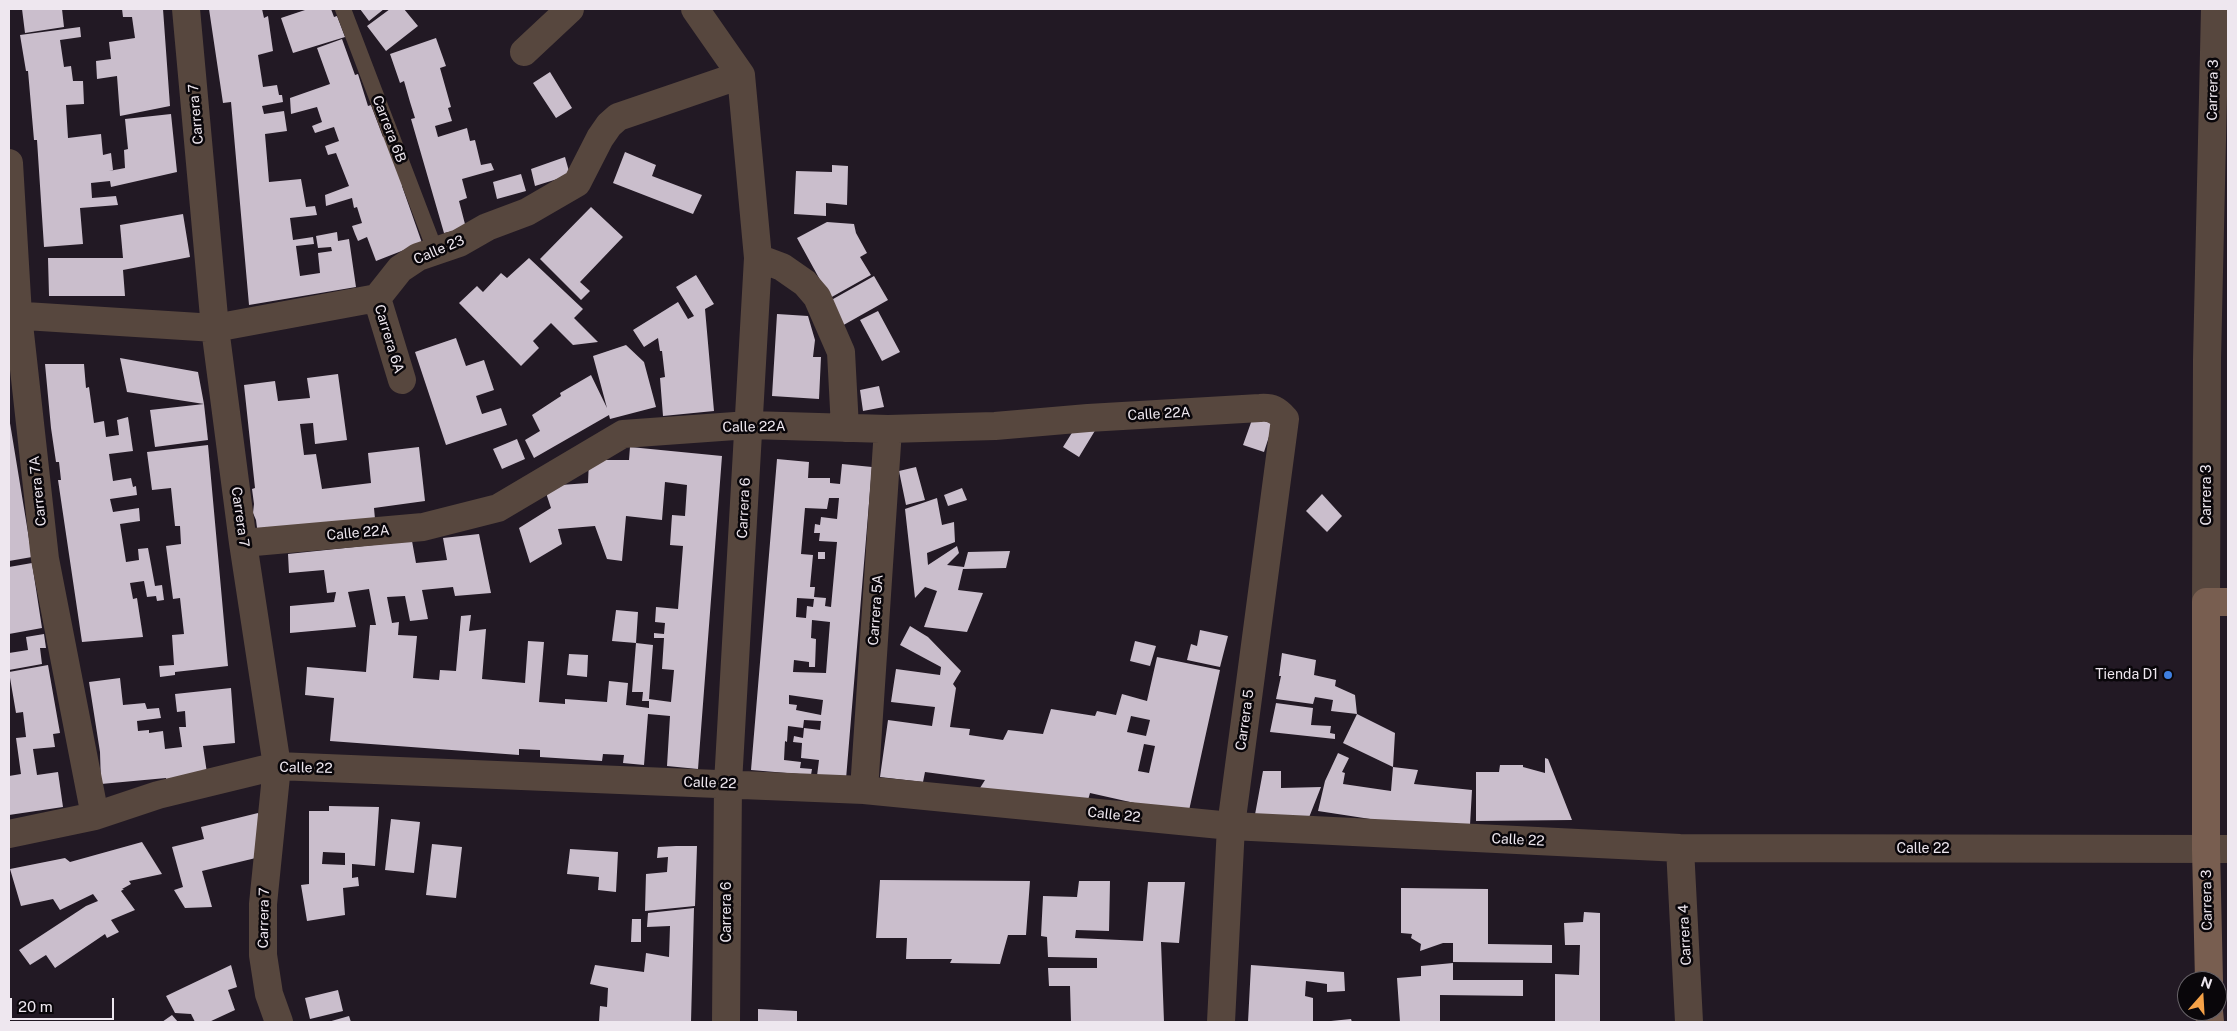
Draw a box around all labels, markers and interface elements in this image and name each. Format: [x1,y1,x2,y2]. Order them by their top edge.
street label: Carrera 3 [2204,59,2222,121]
street label: Carrera 7 [185,83,207,145]
street label: Carrera 6B [369,93,409,165]
street label: Calle 23 [411,232,467,268]
street label: Carrera 6A [371,303,407,375]
street label: Calle 22A [1127,404,1191,424]
street label: Calle 22A [722,418,786,436]
street label: Carrera 7A [26,455,50,527]
street label: Carrera 3 [2199,464,2215,526]
street label: Carrera 6 [734,477,754,539]
street label: Carrera 7 [227,486,253,548]
street label: Calle 22A [326,522,390,544]
street label: Carrera 5A [865,574,887,646]
place label: Tienda D1 [2095,667,2158,683]
marker: Tienda D1 [2162,669,2174,681]
street label: Carrera 5 [1232,688,1258,752]
street label: Calle 22 [279,759,333,777]
street label: Calle 22 [683,774,737,792]
street label: Calle 22 [1087,804,1141,826]
street label: Calle 22 [1491,830,1545,850]
street label: Calle 22 [1896,841,1950,857]
street label: Carrera 3 [2198,869,2216,931]
street label: Carrera 6 [719,881,735,943]
street label: Carrera 7 [255,887,273,949]
street label: Carrera 4 [1675,904,1695,966]
north arrow [2177,971,2227,1021]
text: N [2199,973,2214,992]
scale bar [12,988,116,1020]
text: 20 m [18,998,53,1015]

